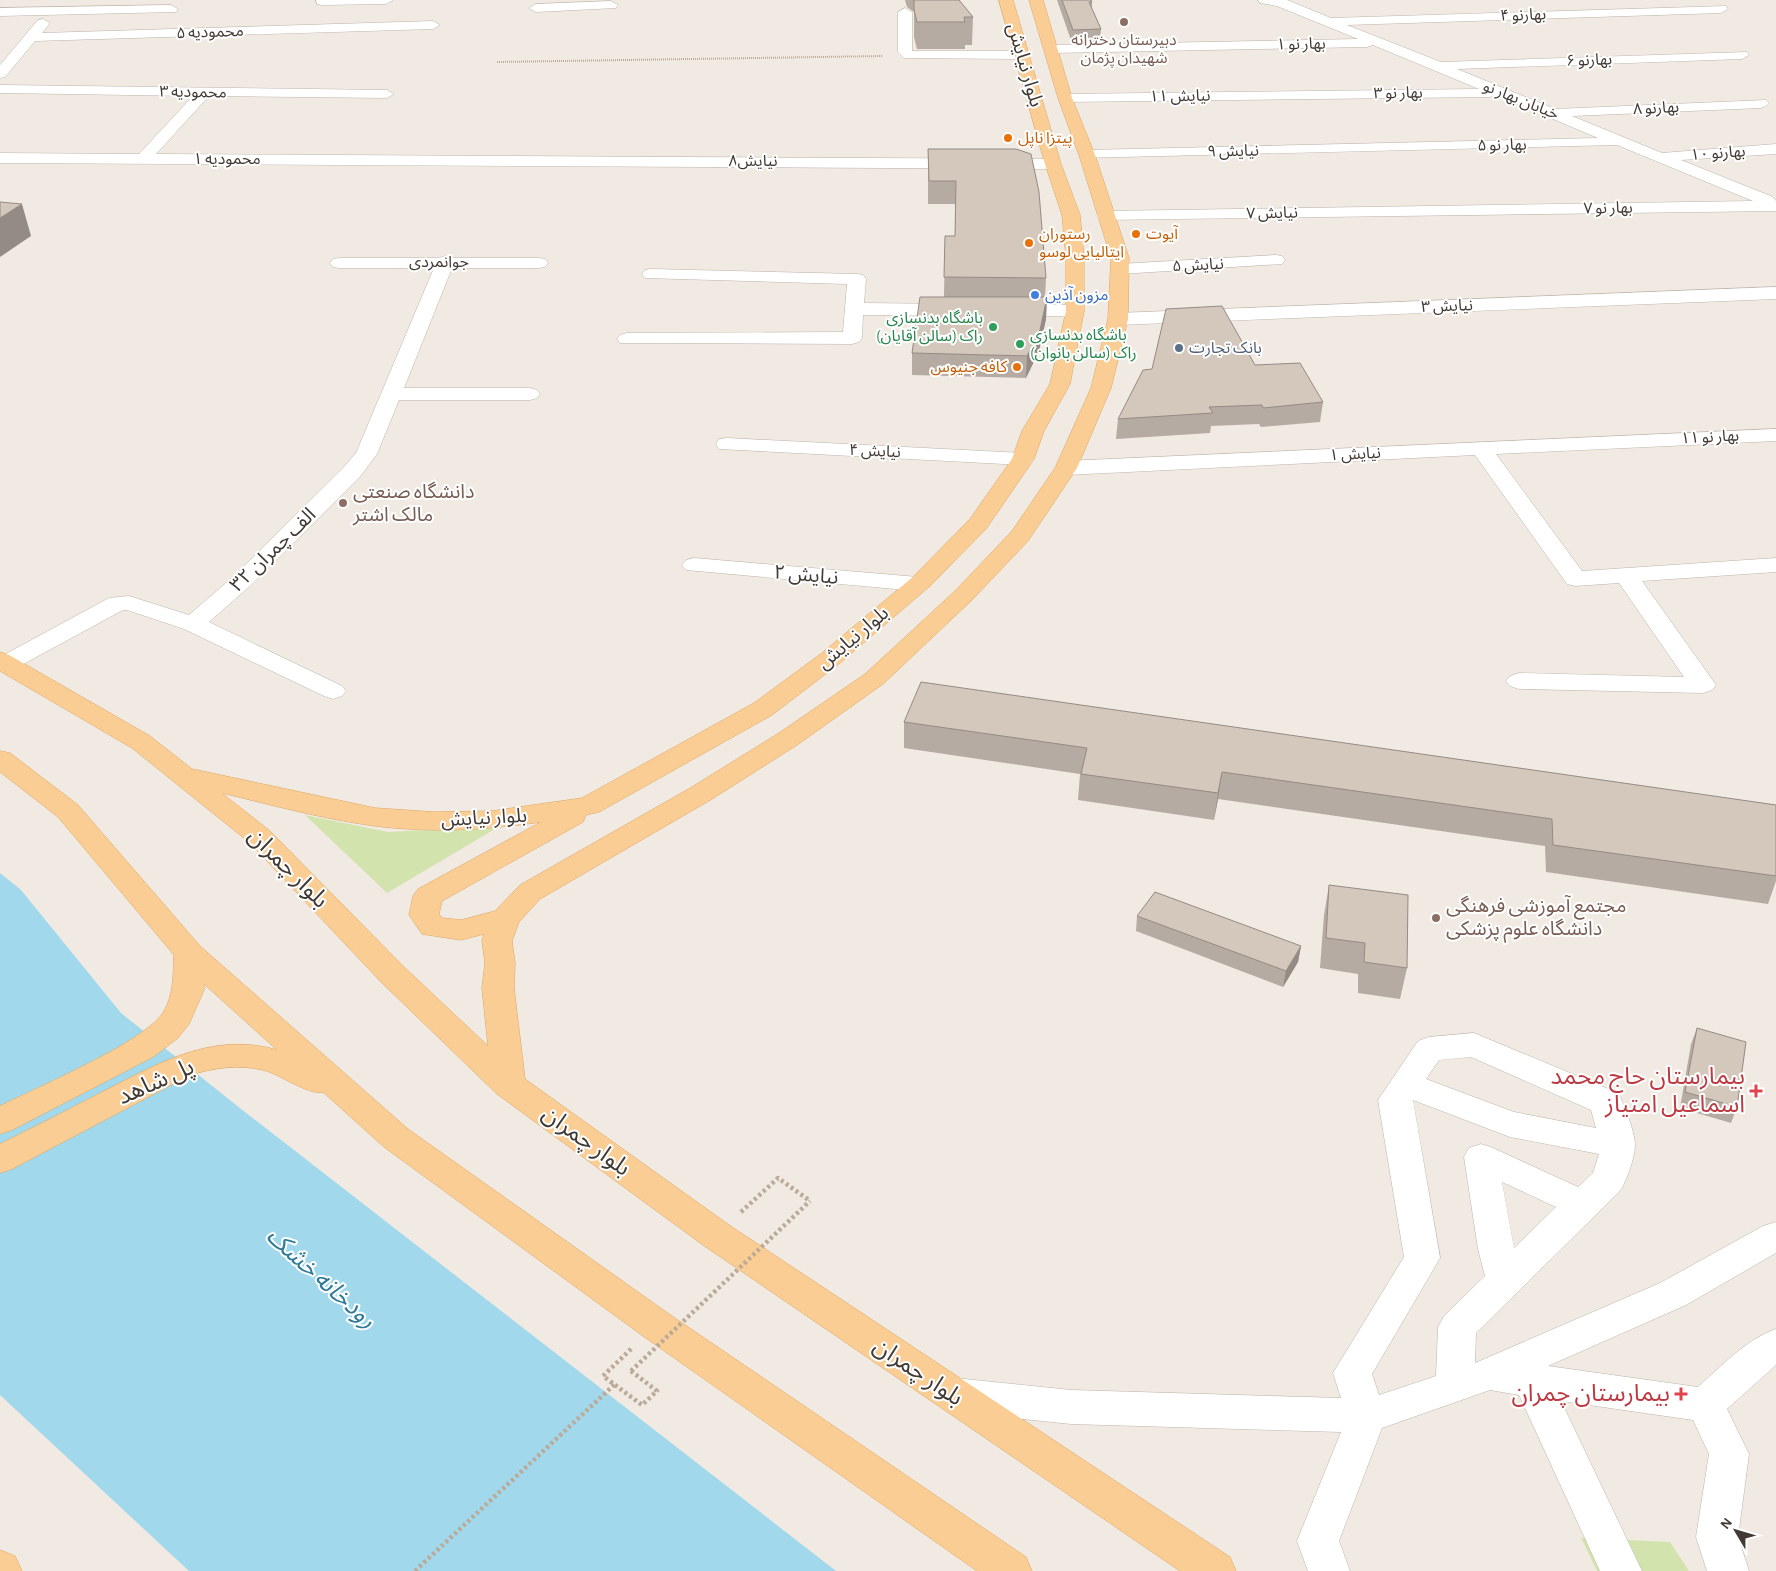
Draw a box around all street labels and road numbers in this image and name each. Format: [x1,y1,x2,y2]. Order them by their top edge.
street label: ۴ بهارنو [1500,6,1546,25]
street label: بلوار نیایش [1003,21,1046,109]
street label: ۵ محمودیه [176,23,244,42]
street label: ۱ بهار نو [1276,36,1326,53]
street label: ۶ بهارنو [1566,51,1612,70]
street label: خیابان بهار نو [1481,78,1561,123]
street label: ۳ محمودیه [159,83,227,102]
street label: ۳ بهار نو [1373,85,1423,102]
street label: نیایش ۱۱ [1149,87,1211,106]
street label: ۸ بهارنو [1633,99,1680,118]
street label: ۵ بهار نو [1477,137,1527,154]
street label: نیایش ۹ [1207,143,1259,160]
street label: ۱۰ بهارنو [1690,143,1746,164]
street label: ۱ محمودیه [193,151,261,168]
street label: نیایش۸ [728,153,778,170]
street label: ۷ بهار نو [1583,200,1633,217]
street label: نیایش ۷ [1246,205,1298,222]
street label: جوانمردی [409,254,469,271]
street label: نیایش ۵ [1172,256,1224,275]
street label: نیایش ۳ [1421,297,1473,316]
street label: ۱۱ بهار نو [1680,427,1740,448]
street label: نیایش ۴ [849,442,901,461]
street label: نیایش ۱ [1329,445,1381,464]
street label: ۳۲ الف چمران [226,504,321,597]
street label: نیایش ۲ [773,562,839,589]
street label: بلوار نیایش [814,603,893,674]
street label: بلوار نیایش [440,806,528,831]
street label: بلوار چمران [242,823,333,914]
street label: پل شاهد [114,1055,199,1111]
street label: بلوار چمران [536,1101,635,1183]
street label: بلوار چمران [868,1333,967,1412]

